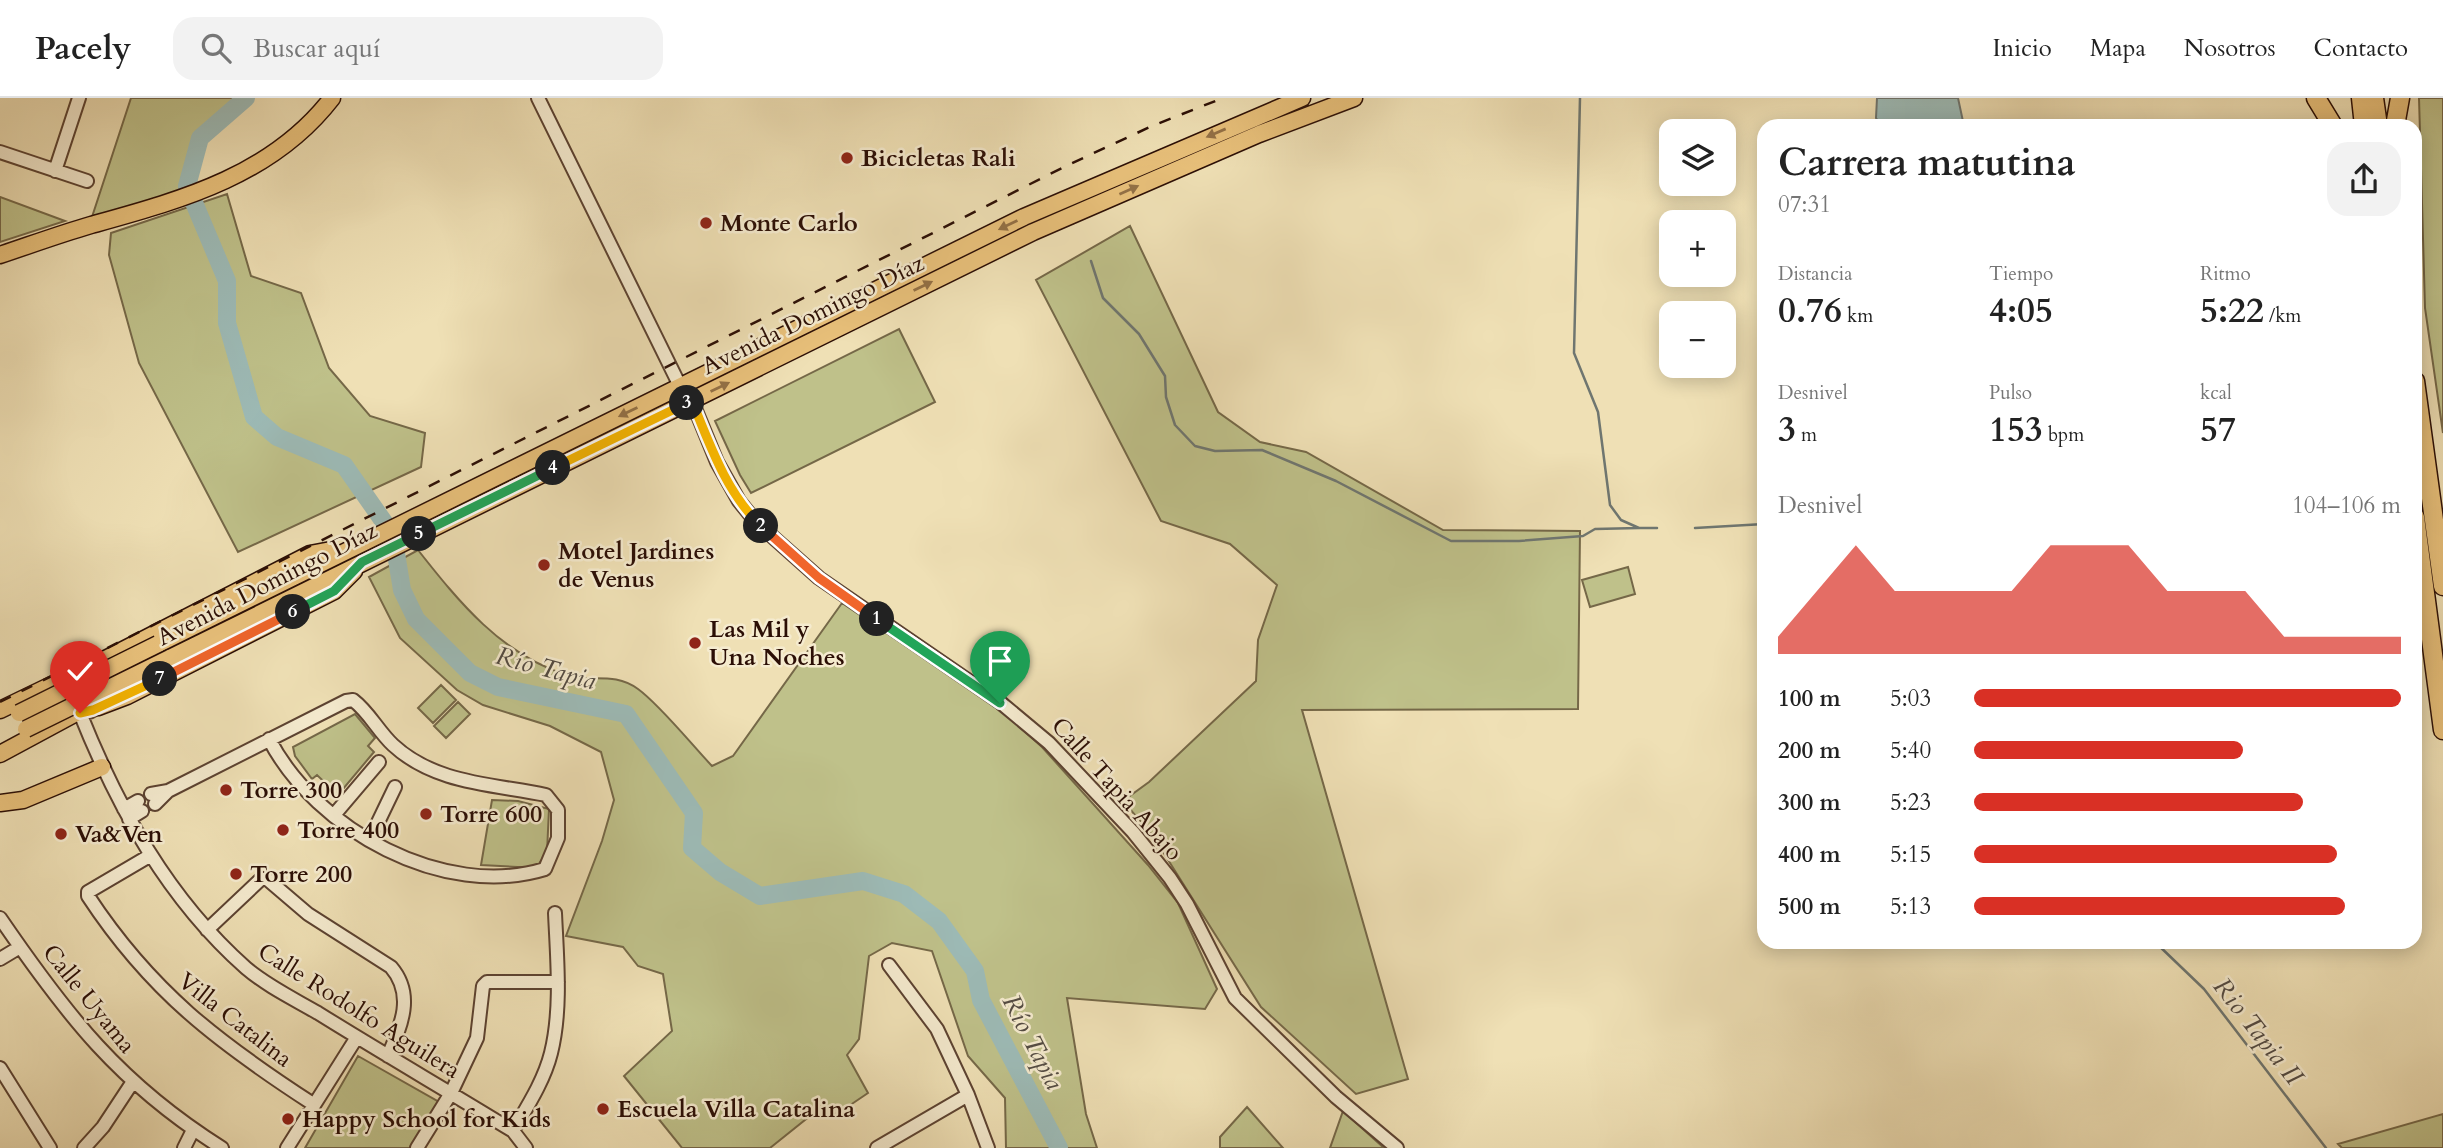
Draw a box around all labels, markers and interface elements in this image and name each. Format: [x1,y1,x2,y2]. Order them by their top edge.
search box [173,17,663,80]
text: Pacely [35,26,131,71]
icon: search [197,29,235,67]
text: Buscar aquí [253,31,380,66]
text: Inicio [1992,32,2052,65]
text: Mapa [2090,32,2146,65]
text: Nosotros [2184,32,2276,65]
text: Contacto [2314,32,2408,65]
map controls [1659,119,1736,378]
button: layers [1659,119,1736,196]
one-way arrow [1205,128,1226,139]
text: Carrera matutina [1778,137,2076,189]
place label: Bicicletas Rali [861,142,1016,175]
button: share [2327,142,2401,216]
marker: Bicicletas Rali [839,150,855,166]
one-way arrow [1119,184,1140,195]
text: 07:31 [1778,189,1831,220]
place label: Monte Carlo [720,207,858,240]
button: + [1659,210,1736,287]
marker: Monte Carlo [698,215,714,231]
one-way arrow [998,220,1018,231]
street label: Avenida Domingo Díaz [696,247,930,383]
text: Distancia [1778,261,1852,287]
text: Tiempo [1989,261,2053,287]
text: Ritmo [2200,261,2251,287]
one-way arrow [913,281,933,292]
text: 0.76 [1778,287,1842,335]
text: 4:05 [1989,287,2053,335]
text: 5:22 [2200,287,2264,335]
button: − [1659,301,1736,378]
text: km [1842,303,1873,329]
text: /km [2264,303,2301,329]
text: Desnivel [1778,380,1848,406]
text: Pulso [1989,380,2032,406]
text: kcal [2200,380,2232,406]
one-way arrow [710,382,730,393]
pin: 3 [670,386,704,420]
text: 3 [682,389,691,415]
one-way arrow [618,406,638,417]
text: 3 [1778,406,1796,454]
text: 153 [1989,406,2043,454]
text: 57 [2200,406,2236,454]
text: m [1796,422,1817,448]
text: bpm [2043,422,2084,448]
pin: 4 [536,450,570,486]
text: 4 [548,454,557,480]
text: Desnivel [1778,490,1862,521]
text: 104–106 m [2292,490,2401,521]
pin: 2 [744,508,778,544]
text: 2 [756,512,765,538]
street label: Avenida Domingo Díaz [151,514,383,654]
pin: 5 [402,516,436,551]
text: 5 [414,520,423,546]
place label: Motel Jardines de Venus [558,535,714,596]
marker: Motel Jardines de Venus [536,557,552,573]
pin: 6 [276,594,310,630]
text: 6 [288,598,297,624]
pin: 1 [860,602,894,636]
text: 1 [872,605,881,631]
place label: Las Mil y Una Noches [709,613,845,674]
pin [970,631,1030,703]
marker: Las Mil y Una Noches [687,635,703,651]
water label: Río Tapia [492,638,600,698]
pin [50,641,110,713]
icon: arrive [981,642,1019,680]
icon: check [61,652,99,690]
pin: 7 [142,662,178,696]
text: 7 [155,665,164,691]
text: 100 m [1778,683,1841,714]
text: 5:03 [1890,683,1931,714]
street label: Calle Tapia Abajo [1044,710,1190,868]
text: 200 m [1778,735,1841,766]
text: 5:40 [1890,735,1931,766]
place label: Torre 300 [240,774,342,807]
marker: Torre 300 [218,782,234,798]
text: 300 m [1778,787,1841,818]
text: 5:23 [1890,787,1931,818]
place label: Torre 600 [440,798,542,831]
marker: Torre 600 [418,806,434,822]
place label: Torre 400 [297,814,399,847]
place label: Va&Ven [75,818,163,851]
marker: Torre 400 [275,822,291,838]
marker: Va&Ven [53,826,69,842]
text: 400 m [1778,839,1841,870]
text: 5:15 [1890,839,1931,870]
place label: Torre 200 [250,858,352,891]
marker: Torre 200 [228,866,244,882]
text: 500 m [1778,891,1841,922]
text: 5:13 [1890,891,1931,922]
street label: Calle Rodolfo Aguilera [251,935,467,1087]
street label: Calle Uyama [35,937,144,1061]
street label: Villa Catalina [171,965,300,1076]
water label: Rio Tapia II [2205,970,2312,1094]
water label: Río Tapia [994,988,1072,1096]
place label: Escuela Villa Catalina [617,1093,855,1126]
marker: Escuela Villa Catalina [595,1101,611,1117]
place label: Happy School for Kids [302,1103,551,1136]
marker: Happy School for Kids [280,1111,296,1127]

